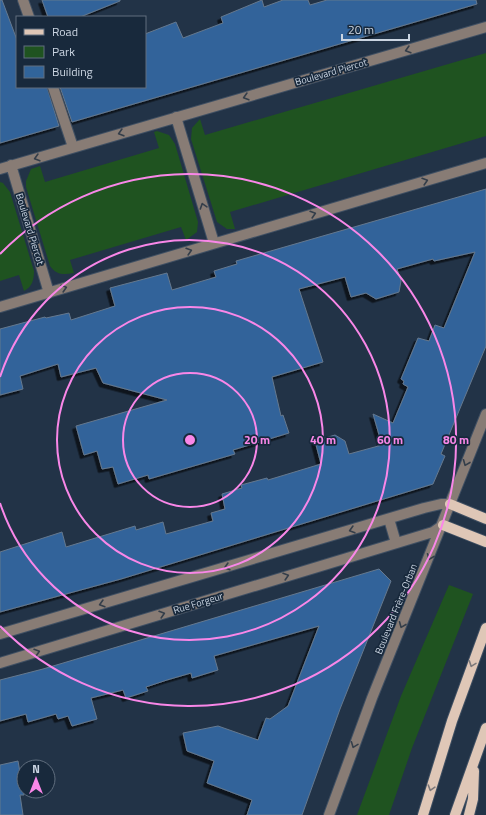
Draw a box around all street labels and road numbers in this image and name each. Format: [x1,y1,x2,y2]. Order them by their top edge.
street label: Boulevard Piercot [293,54,369,89]
street label: Boulevard Piercot [12,191,48,267]
street label: Boulevard Frère-Orban [371,561,421,657]
street label: Rue Forgeur [171,588,225,618]

